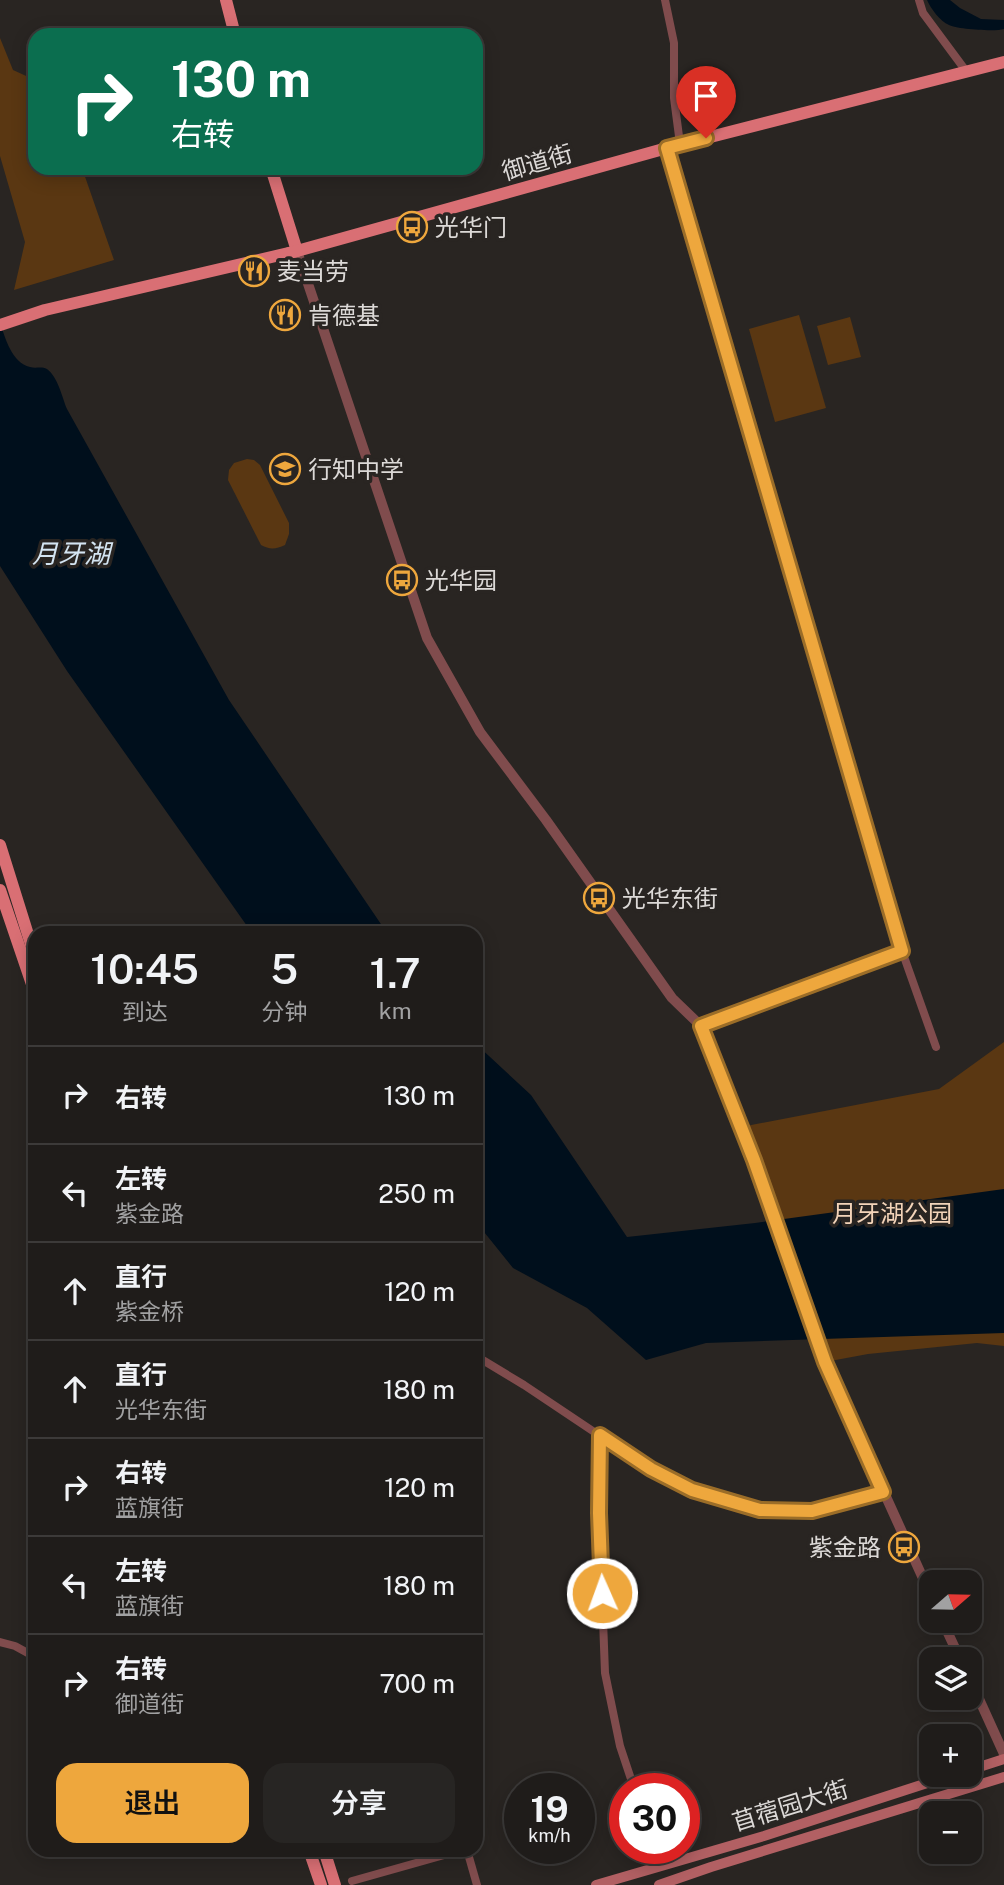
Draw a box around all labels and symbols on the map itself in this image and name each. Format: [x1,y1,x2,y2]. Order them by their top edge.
pin [676,66,736,138]
street label: 御道街 [499,139,575,185]
bus stop icon: 光华门 [395,210,429,244]
place label: 光华门 [435,213,507,241]
restaurant icon: 麦当劳 [237,254,271,288]
place label: 麦当劳 [277,257,349,285]
restaurant icon: 肯德基 [268,298,302,332]
place label: 肯德基 [308,301,380,329]
school or university icon: 行知中学 [268,452,302,486]
place label: 行知中学 [308,455,404,483]
water label: 月牙湖 [32,538,114,569]
bus stop icon: 光华园 [385,563,419,597]
place label: 光华园 [425,566,497,594]
bus stop icon: 光华东街 [582,881,616,915]
place label: 光华东街 [622,884,718,912]
park label: 月牙湖公园 [832,1199,952,1227]
bus stop icon: 紫金路 [887,1530,921,1564]
place label: 紫金路 [809,1533,881,1561]
position arrow [565,1556,639,1630]
north arrow [919,1570,982,1633]
speed limit sign: 30 [609,1773,700,1864]
street label: 苜蓿园大街 [729,1774,851,1836]

